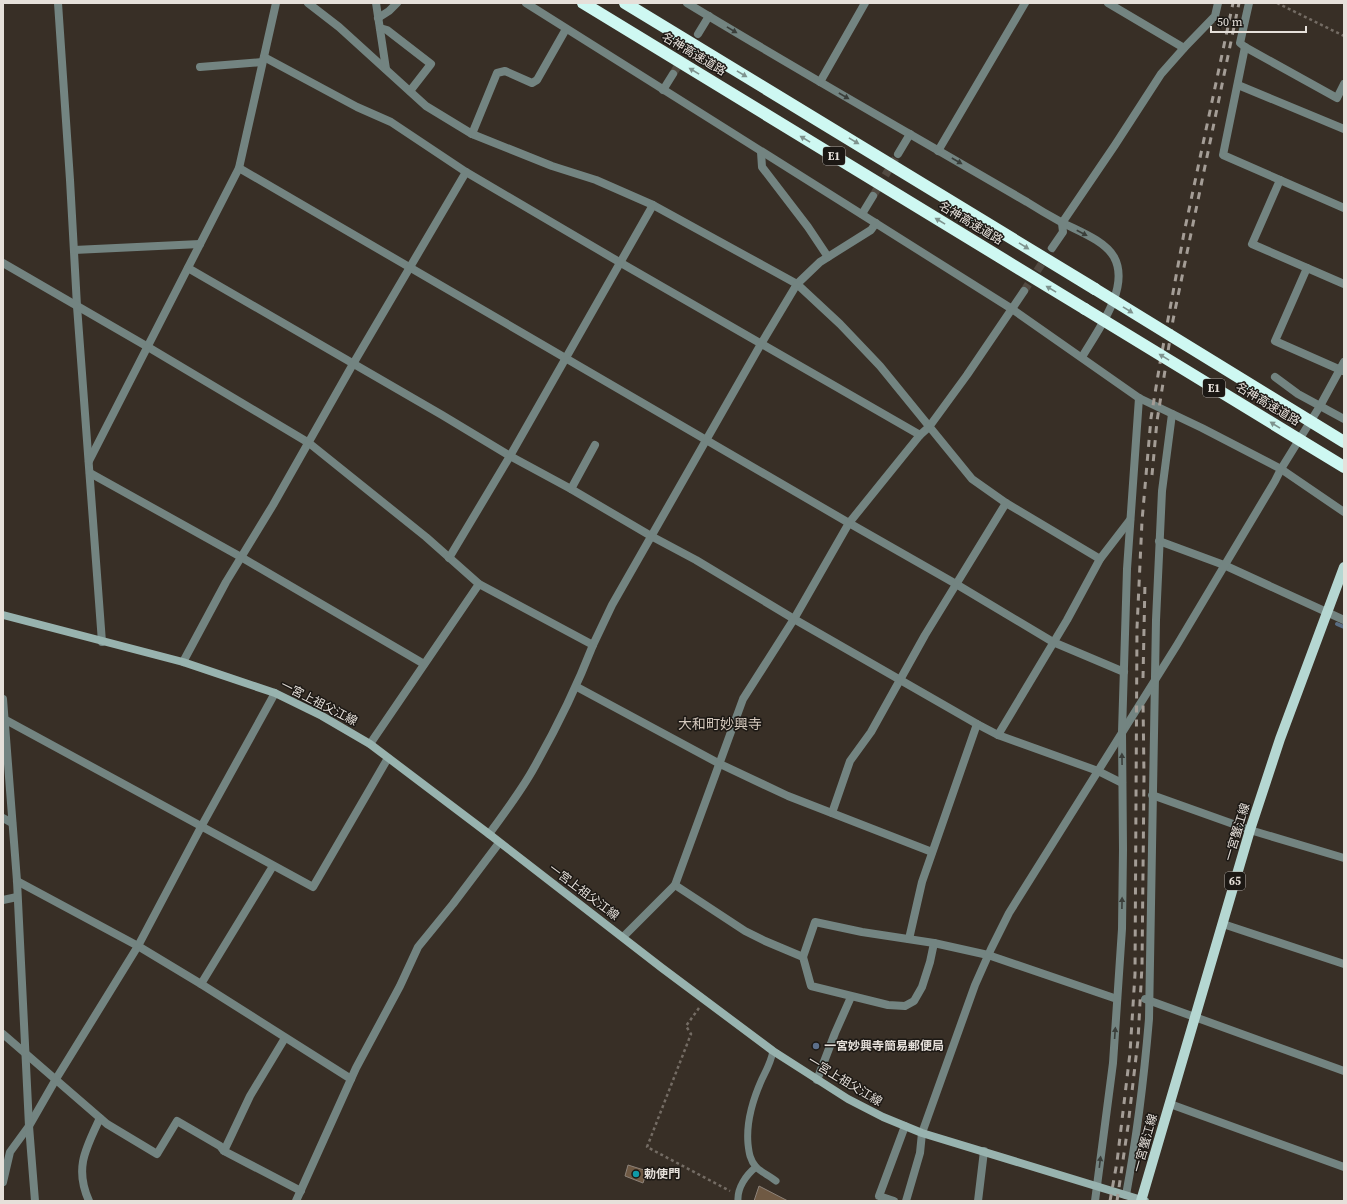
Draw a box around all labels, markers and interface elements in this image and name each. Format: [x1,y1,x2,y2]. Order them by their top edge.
scale bar [1211,8,1306,34]
text: 50 m [1217,14,1243,30]
one-way arrow [726,27,738,34]
street label: 名神高速道路 [659,29,729,79]
one-way arrow [689,67,699,75]
one-way arrow [737,70,747,78]
one-way arrow [839,93,850,100]
one-way arrow [799,135,811,142]
one-way arrow [848,138,860,145]
road number: E1 [823,147,845,165]
one-way arrow [951,158,963,165]
street label: 名神高速道路 [936,198,1006,248]
one-way arrow [935,217,945,225]
one-way arrow [1076,229,1088,236]
one-way arrow [1018,242,1030,249]
one-way arrow [1045,285,1057,292]
one-way arrow [1122,306,1134,313]
one-way arrow [1158,354,1170,361]
road number: E1 [1203,379,1225,397]
street label: 名神高速道路 [1233,379,1303,429]
one-way arrow [1270,421,1280,429]
street label: 一宮上祖父江線 [278,677,360,729]
district label: 大和町妙興寺 [678,714,762,734]
one-way arrow [1119,752,1125,765]
street label: 一宮蟹江線 [1221,801,1253,863]
street label: 一宮上祖父江線 [546,860,622,924]
road number: 65 [1225,872,1245,890]
one-way arrow [1119,896,1125,909]
one-way arrow [1111,1027,1118,1039]
place label: 一宮妙興寺簡易郵便局 [824,1038,944,1054]
marker: 一宮妙興寺簡易郵便局 [811,1041,821,1051]
street label: 一宮上祖父江線 [805,1053,885,1109]
street label: 一宮蟹江線 [1129,1112,1161,1174]
one-way arrow [1097,1156,1104,1168]
place label: 勅使門 [644,1166,680,1182]
marker: 勅使門 [631,1169,641,1179]

